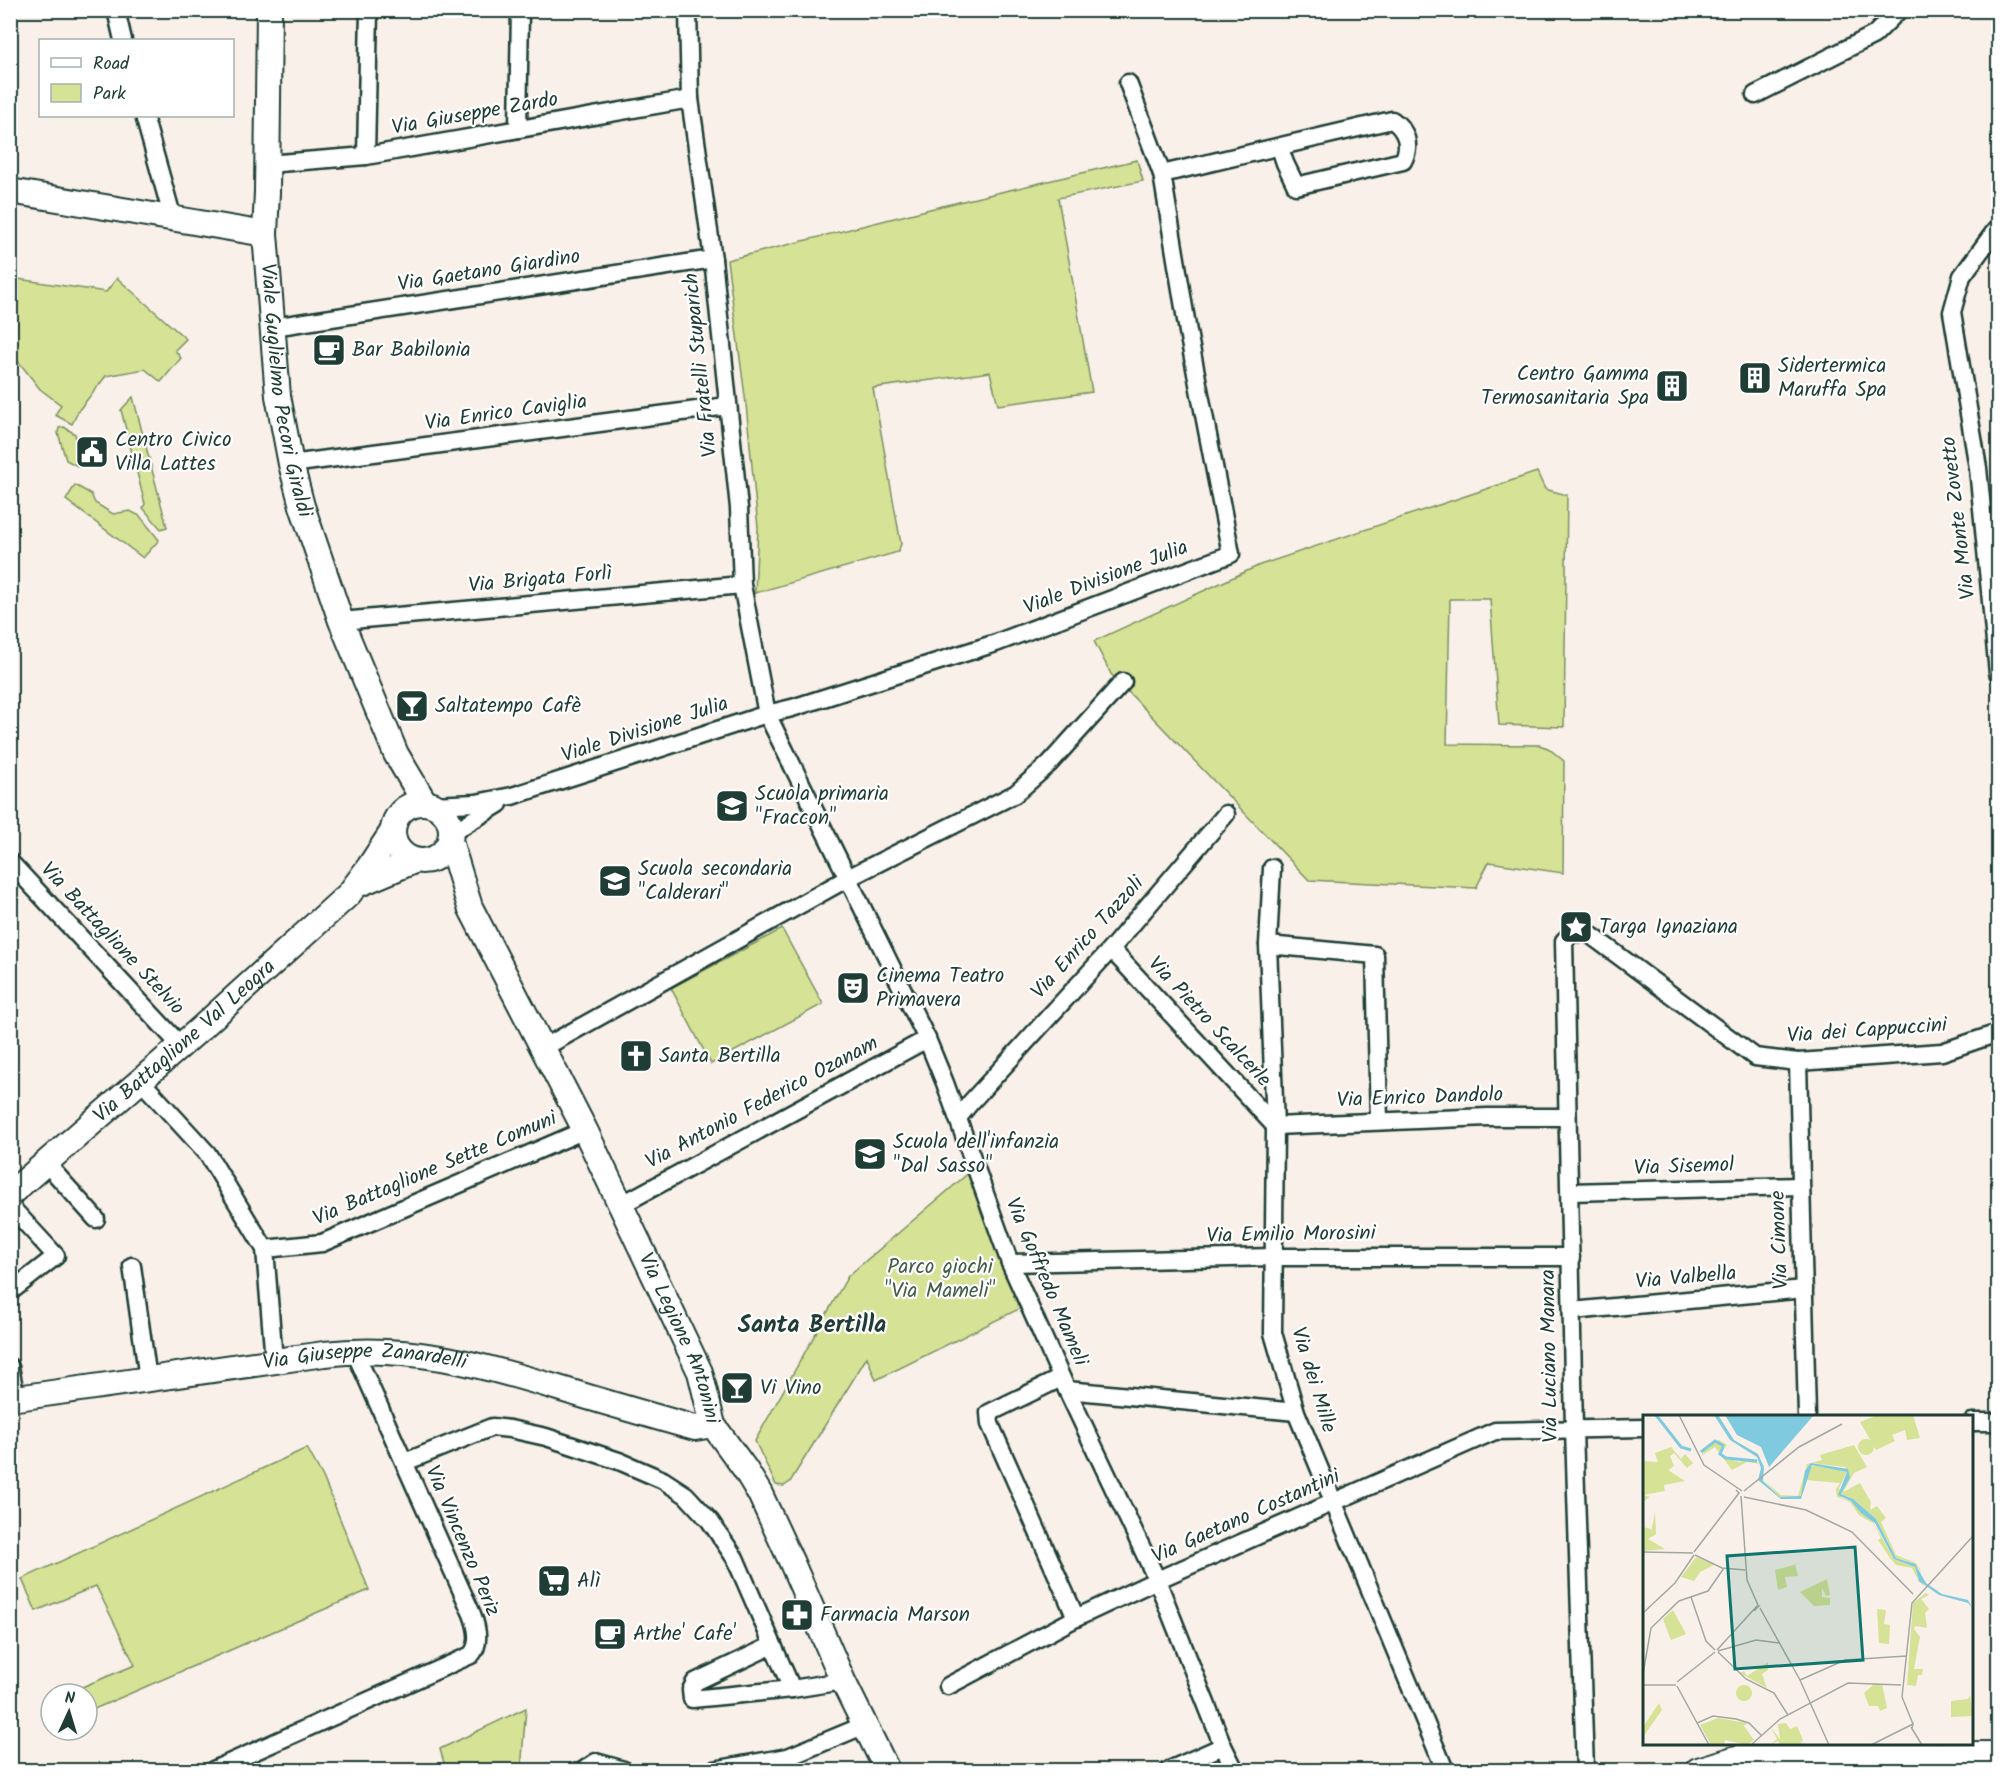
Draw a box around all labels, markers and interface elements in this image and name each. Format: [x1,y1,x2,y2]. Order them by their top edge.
legend [39,39,234,117]
text: Road [93,50,130,79]
text: Park [93,80,126,109]
street label: Via Giuseppe Zardo [389,83,561,145]
street label: Via Gaetano Giardino [395,240,583,302]
street label: Viale Guglielmo Pecori Giraldi [251,262,322,523]
street label: Via Fratelli Stuparich [675,271,727,459]
cafe icon: Bar Babilonia [311,332,347,368]
place label: Bar Babilonia [352,334,471,367]
place label: Sidertermica Maruffa Spa [1778,350,1887,407]
place label: Centro Gamma Termosanitaria Spa [1481,358,1649,415]
building icon: Sidertermica Maruffa Spa [1737,360,1773,396]
building icon: Centro Gamma Termosanitaria Spa [1654,368,1690,404]
street label: Via Enrico Caviglia [423,385,589,441]
place label: Centro Civico Villa Lattes [115,424,232,481]
public building icon: Centro Civico Villa Lattes [74,434,110,470]
street label: Via Monte Zovetto [1933,434,1985,602]
street label: Viale Divisione Julia [1019,531,1193,625]
street label: Via Brigata Forlì [467,557,614,603]
street label: Viale Divisione Julia [557,687,733,773]
bar icon: Saltatempo Cafè [394,688,430,724]
place label: Saltatempo Cafè [435,690,581,723]
place label: Scuola primaria "Fraccon" [755,778,889,835]
school or university icon: Scuola primaria "Fraccon" [714,788,750,824]
place label: Scuola secondaria "Calderari" [638,853,792,910]
street label: Via Battaglione Stelvio [32,855,192,1023]
school or university icon: Scuola secondaria "Calderari" [597,863,633,899]
street label: Via Enrico Tazzoli [1023,868,1153,1007]
place icon: Targa Ignaziana [1558,909,1594,945]
place label: Targa Ignaziana [1599,911,1738,944]
street label: Via Pietro Scalcerle [1139,949,1279,1096]
street label: Via Battaglione Val Leogra [86,951,283,1131]
place label: Cinema Teatro Primavera [876,960,1004,1017]
theatre icon: Cinema Teatro Primavera [835,970,871,1006]
street label: Via dei Cappuccini [1786,1009,1949,1053]
street label: Via Antonio Federico Ozanam [640,1028,884,1178]
church icon: Santa Bertilla [618,1038,654,1074]
place label: Santa Bertilla [659,1040,781,1073]
street label: Via Enrico Dandolo [1336,1079,1504,1117]
street label: Via Battaglione Sette Comuni [308,1102,563,1235]
place label: Scuola dell'infanzia "Dal Sasso" [893,1126,1059,1183]
school or university icon: Scuola dell'infanzia "Dal Sasso" [852,1136,888,1172]
street label: Via Sisemol [1633,1149,1735,1185]
street label: Via Cimone [1762,1189,1798,1290]
street label: Via Goffredo Mameli [996,1193,1097,1372]
street label: Via Emilio Morosini [1206,1217,1377,1253]
street label: Via Legione Antonini [629,1247,729,1428]
park label: Parco giochi "Via Mameli" [884,1251,996,1308]
street label: Via Valbella [1634,1257,1738,1299]
street label: Via Luciano Manara [1532,1269,1568,1443]
district label: Santa Bertilla [738,1306,886,1345]
street label: Via dei Mille [1281,1323,1345,1438]
street label: Via Giuseppe Zanardelli [261,1335,471,1379]
bar icon: Vi Vino [719,1370,755,1406]
place label: Vi Vino [760,1372,821,1405]
inset map [1643,1415,1973,1745]
street label: Via Vincenzo Periz [415,1460,509,1622]
street label: Via Gaetano Costantini [1146,1460,1346,1573]
supermarket icon: Alì [536,1563,572,1599]
place label: Alì [577,1565,601,1598]
pharmacy icon: Farmacia Marson [779,1597,815,1633]
place label: Farmacia Marson [820,1599,970,1632]
cafe icon: Arthe' Cafe' [592,1616,628,1652]
place label: Arthe' Cafe' [633,1618,737,1651]
north arrow [39,1682,99,1742]
text: N [64,1686,76,1711]

